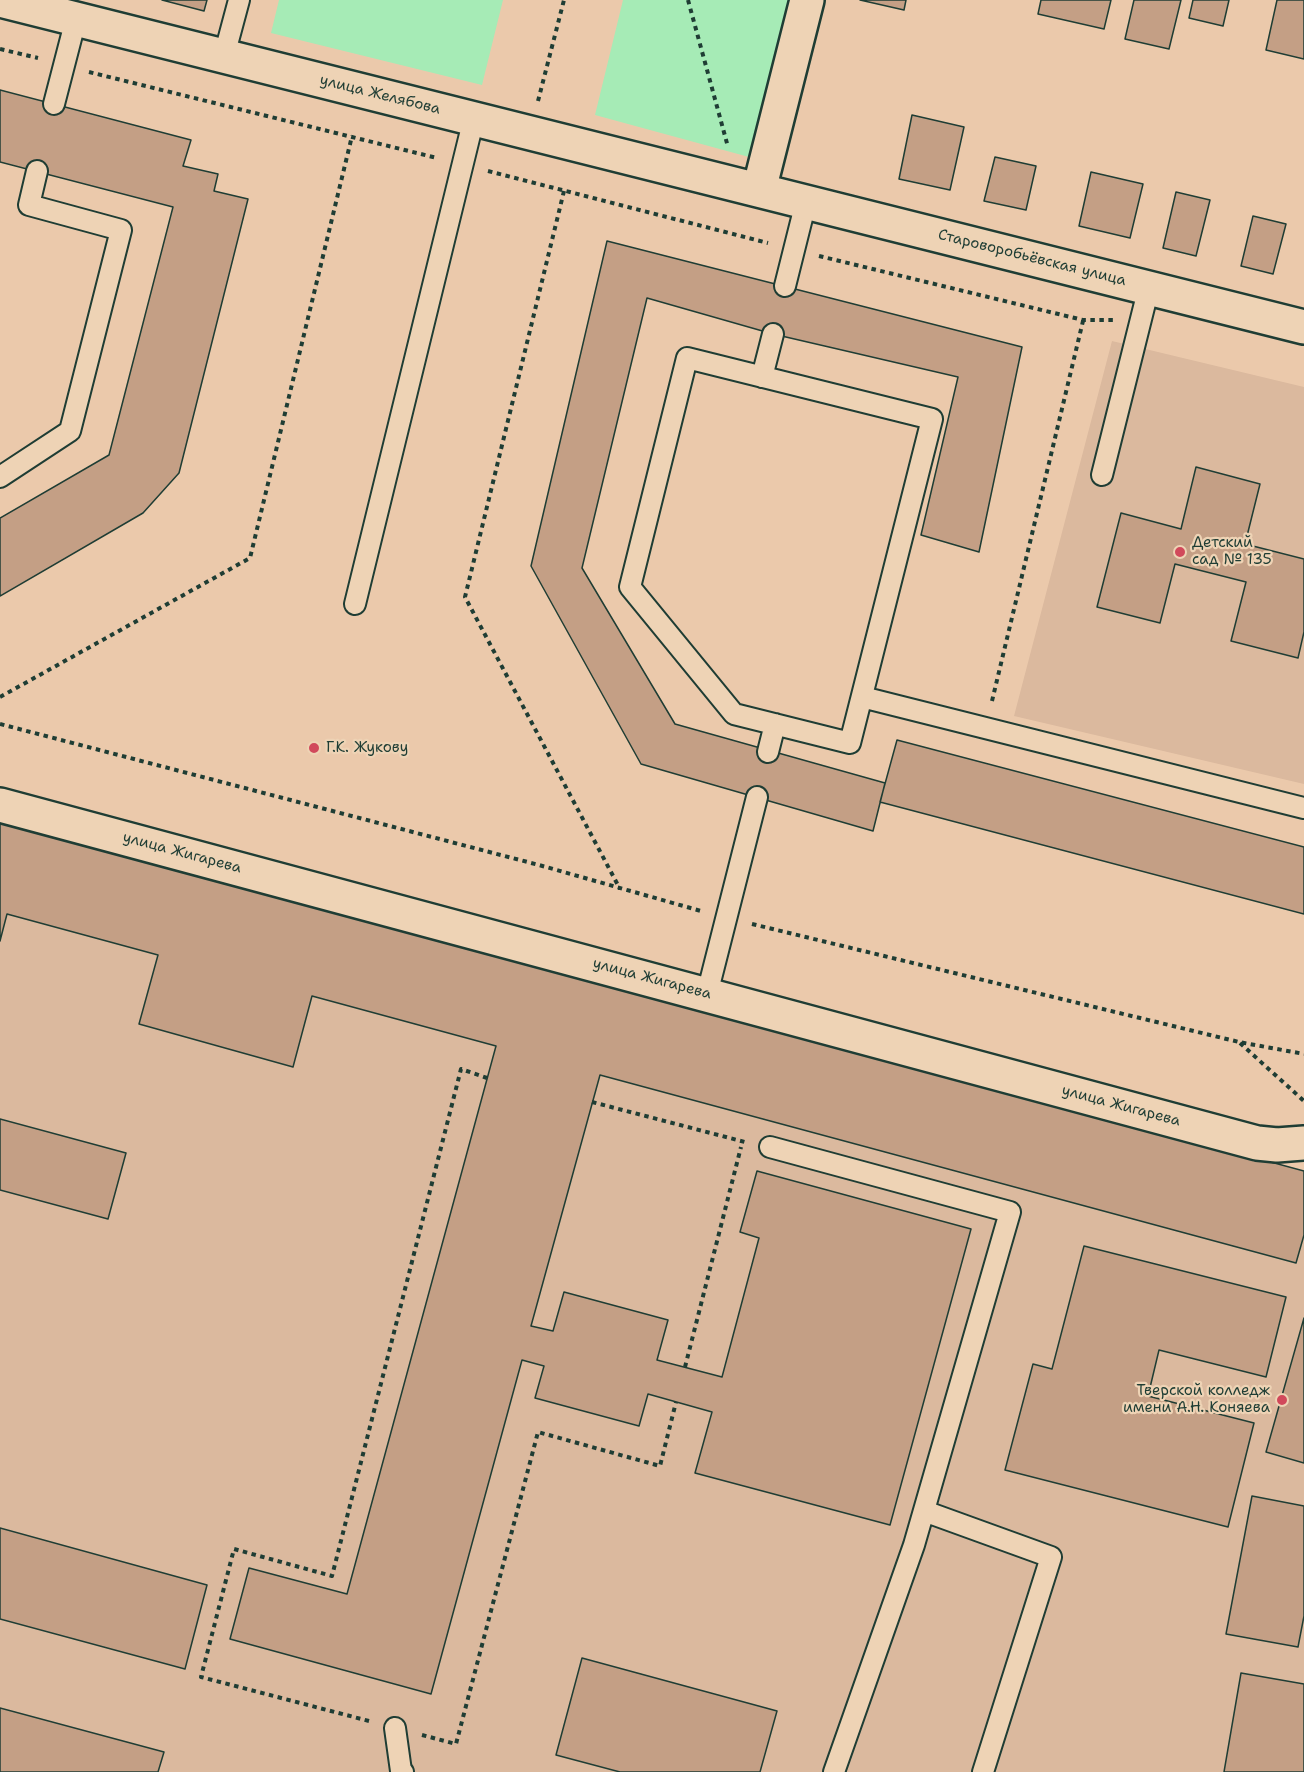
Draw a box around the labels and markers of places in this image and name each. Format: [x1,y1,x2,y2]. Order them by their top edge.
place label: Детский сад № 135 [1192,534,1272,569]
marker: Детский сад № 135 [1173,545,1187,559]
place label: Г.К. Жукову [326,739,408,757]
marker: Г.К. Жукову [307,741,321,755]
place label: Тверской колледж имени А.Н. Коняева [1123,1382,1270,1417]
marker: Тверской колледж имени А.Н. Коняева [1275,1393,1289,1407]

